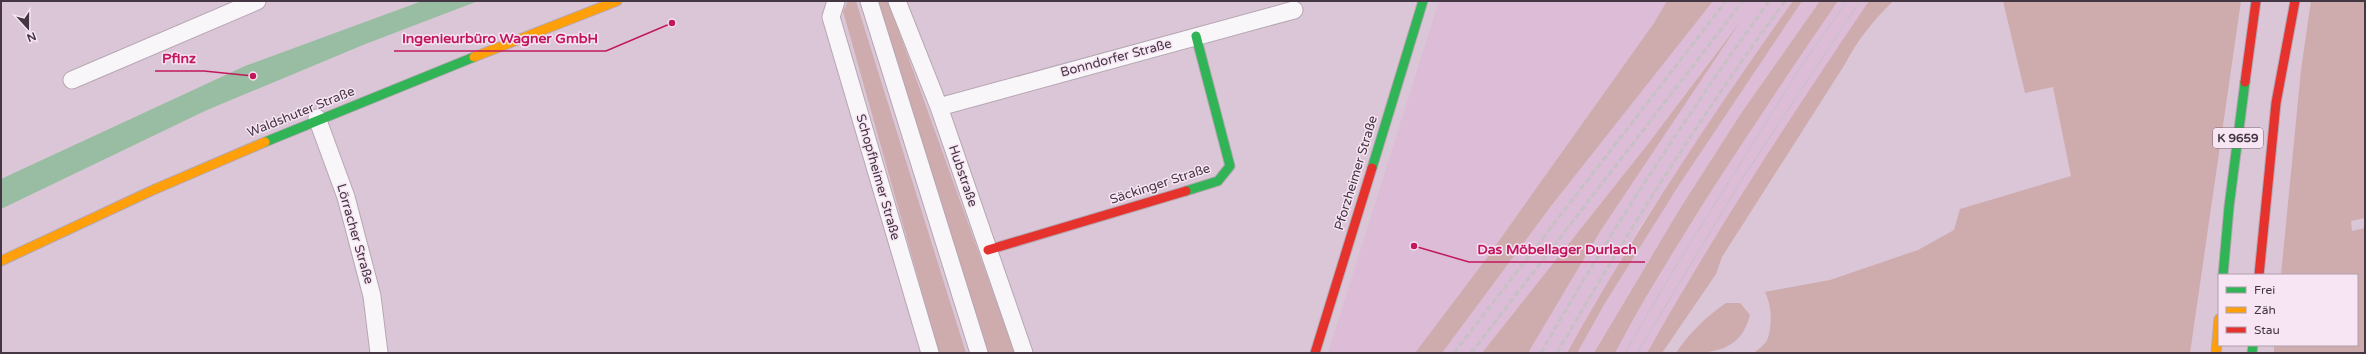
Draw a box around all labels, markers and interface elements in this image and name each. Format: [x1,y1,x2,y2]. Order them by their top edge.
north arrow [8,8,48,48]
callout: Ingenieurbüro Wagner GmbH [394,25,606,51]
text: N [25,29,38,45]
text: Ingenieurbüro Wagner GmbH [402,30,598,47]
street label: Bonndorfer Straße [1059,35,1173,81]
callout: Pfinz [155,45,204,71]
text: Pfinz [162,50,196,67]
street label: Waldshuter Straße [245,83,357,141]
street label: Schopfheimer Straße [852,112,904,242]
street label: Pforzheimer Straße [1331,114,1381,232]
road number: K 9659 [2213,128,2263,148]
street label: Hubstraße [945,143,981,209]
street label: Säckinger Straße [1108,160,1212,208]
street label: Lörracher Straße [333,182,377,286]
callout: Das Möbellager Durlach [1469,236,1645,262]
text: Das Möbellager Durlach [1477,241,1637,258]
legend [2218,274,2358,346]
text: Frei [2254,283,2275,297]
text: Zäh [2254,303,2276,317]
text: Stau [2254,323,2280,337]

